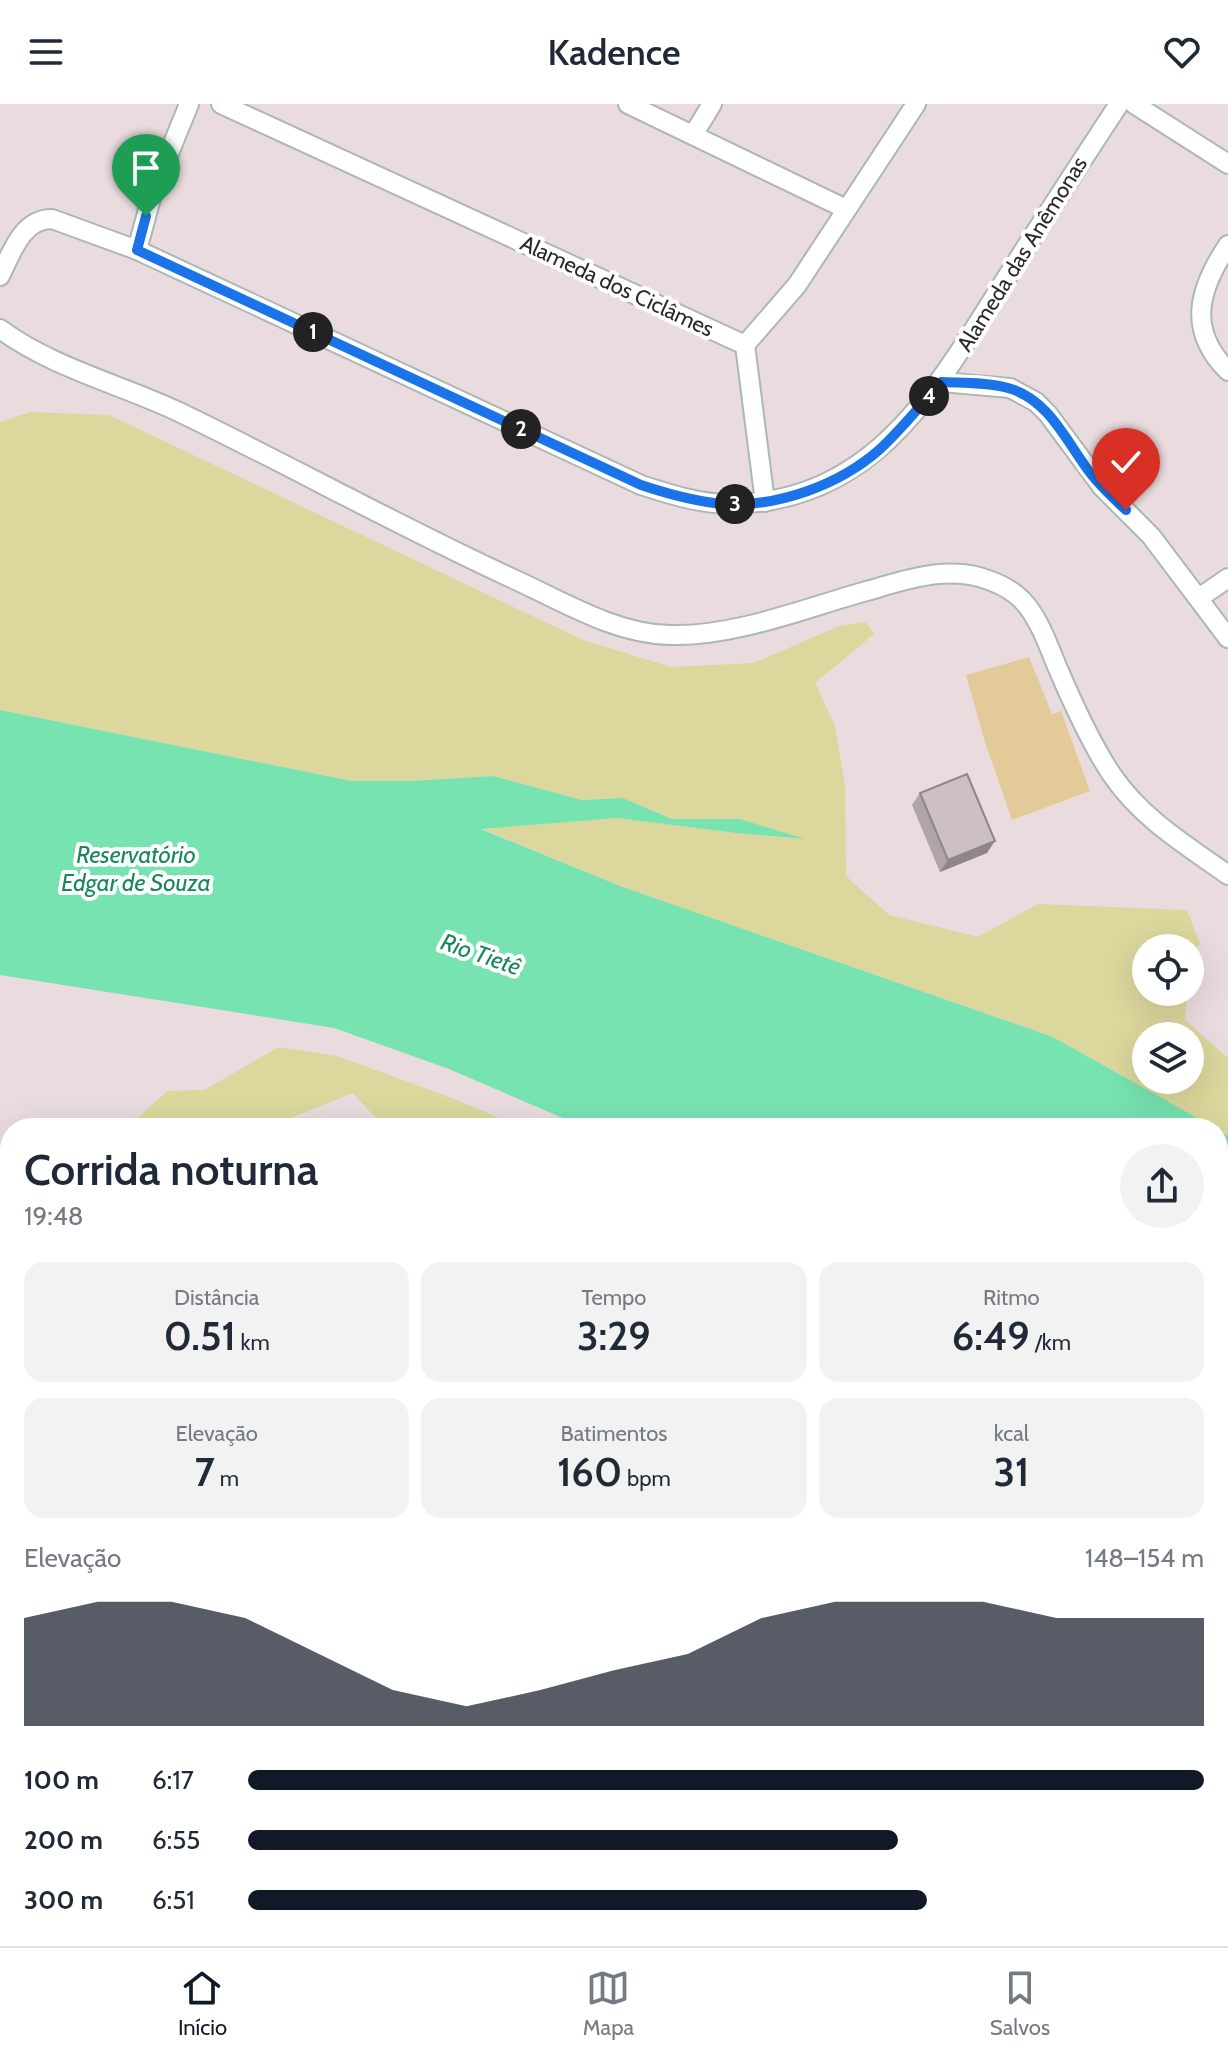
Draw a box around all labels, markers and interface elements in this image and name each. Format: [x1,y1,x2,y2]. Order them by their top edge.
icon: menu [24,30,68,74]
text: Kadence [548,30,680,74]
icon: heart [1160,30,1204,74]
pin [112,134,180,216]
icon: arrive [124,146,168,190]
street label: Alameda das Anêmonas [951,152,1093,356]
street label: Alameda dos Ciclâmes [516,229,718,343]
pin: 1 [293,312,333,352]
text: 1 [309,318,317,345]
pin: 4 [909,376,949,416]
text: 4 [922,382,936,409]
pin: 2 [501,409,541,449]
text: 2 [515,415,527,442]
pin [1092,428,1160,510]
icon: check [1104,440,1148,484]
pin: 3 [715,484,755,524]
text: 3 [729,490,741,517]
water label: Reservatório Edgar de Souza [61,840,211,897]
water label: Rio Tietê [437,927,525,981]
map controls [1132,934,1204,1094]
button: locate [1132,934,1204,1006]
button: layers [1132,1022,1204,1094]
text: Corrida noturna [24,1143,318,1196]
button: share [1120,1144,1204,1228]
text: 19:48 [24,1200,83,1232]
text: Distância [174,1284,259,1311]
text: Tempo [582,1284,646,1311]
text: Ritmo [983,1284,1040,1311]
text: 0.51 [164,1311,236,1360]
text: 3:29 [577,1311,651,1360]
text: 6:49 [952,1311,1030,1360]
text: km [236,1329,270,1356]
text: /km [1030,1329,1071,1356]
text: Elevação [175,1420,258,1447]
text: Batimentos [561,1420,667,1447]
text: kcal [994,1420,1029,1447]
text: 7 [194,1447,215,1496]
text: 160 [557,1447,622,1496]
text: 31 [993,1447,1029,1496]
text: m [215,1465,239,1492]
text: bpm [622,1465,671,1492]
text: Elevação [24,1542,121,1574]
text: 148–154 m [1085,1542,1204,1574]
text: 100 m [24,1764,99,1796]
text: 6:17 [152,1764,194,1796]
text: 200 m [24,1824,103,1856]
text: 6:55 [152,1824,200,1856]
text: 300 m [24,1884,103,1916]
text: 6:51 [152,1884,195,1916]
tab: Início [178,1966,227,2041]
tab: Mapa [583,1966,634,2041]
tab: Salvos [990,1966,1050,2041]

